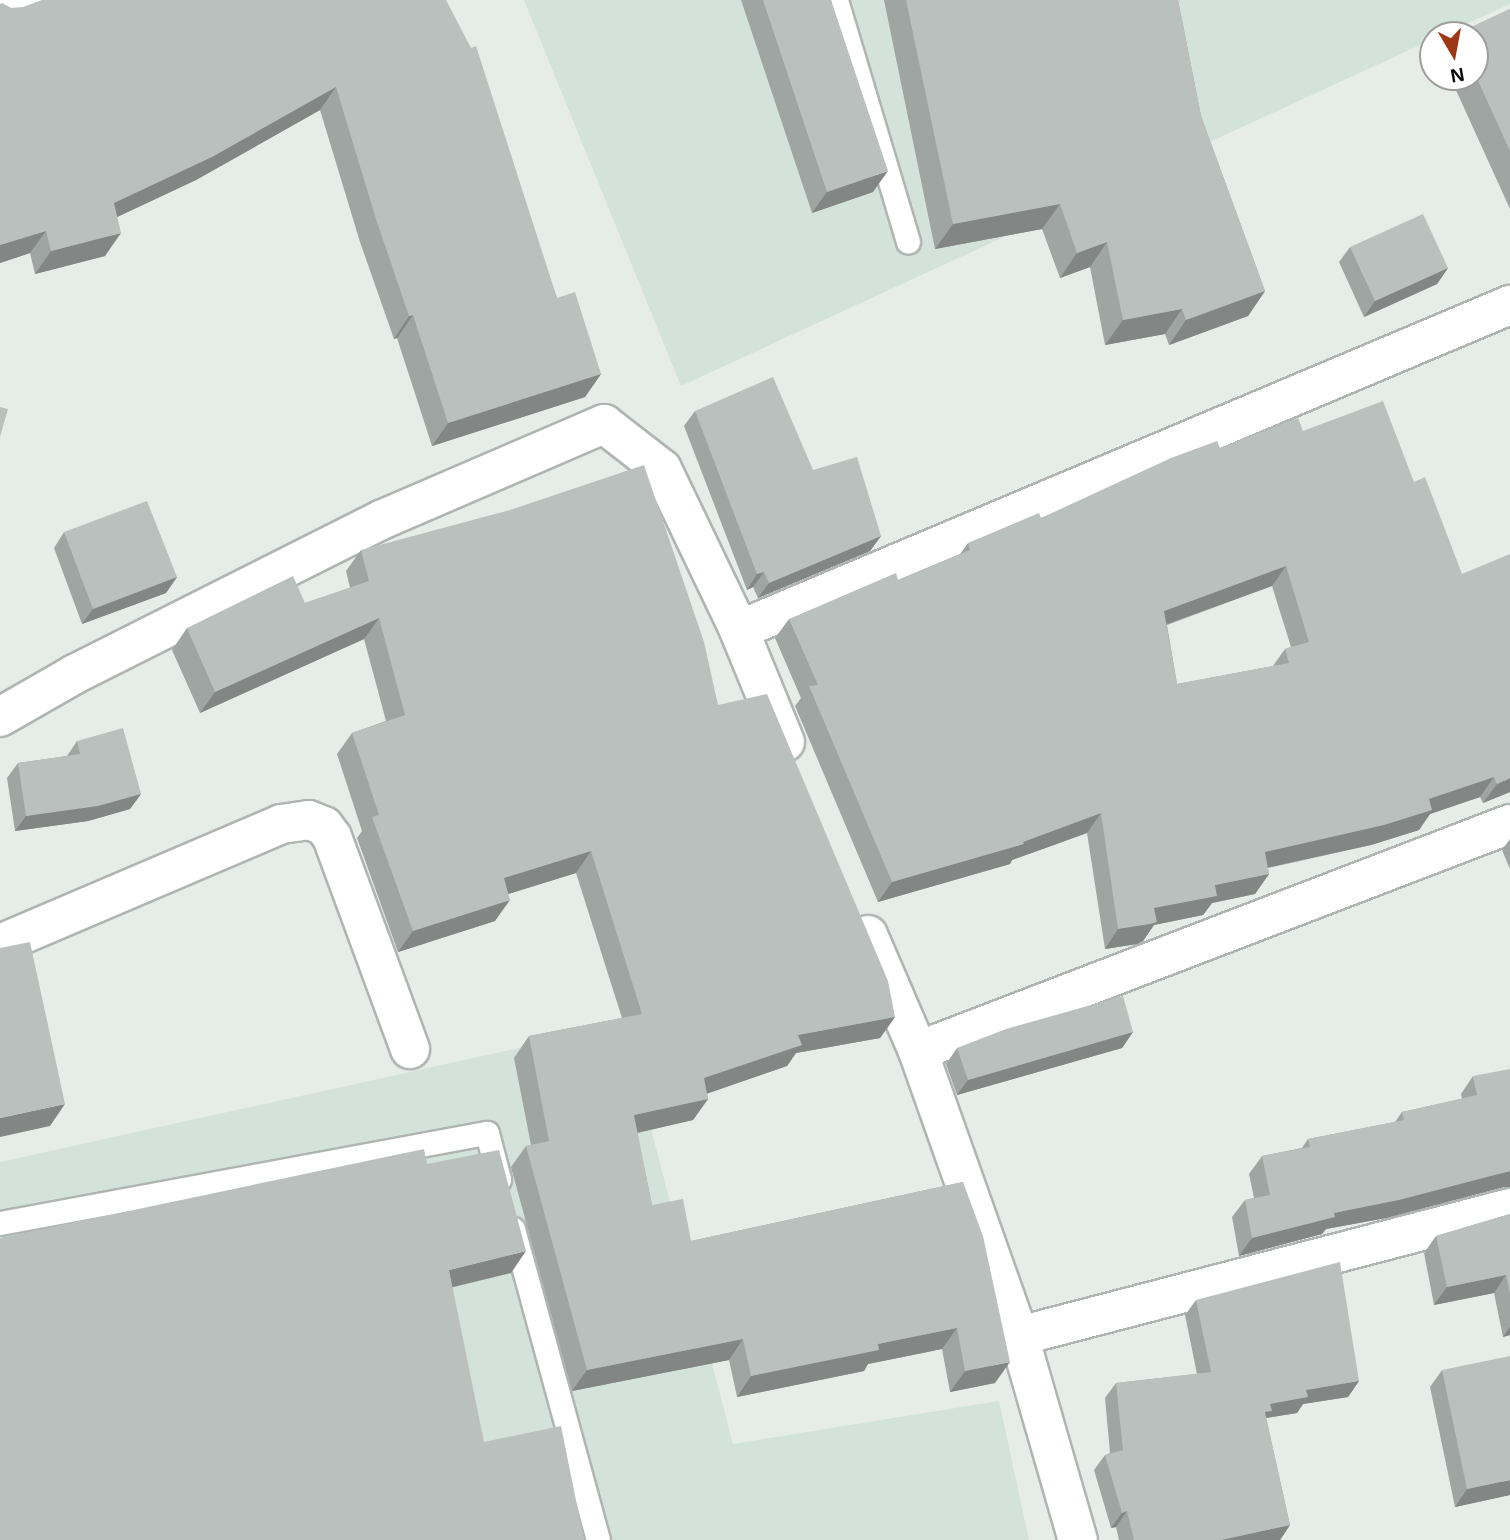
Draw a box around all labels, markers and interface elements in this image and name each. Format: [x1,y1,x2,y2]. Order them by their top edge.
north arrow [1419,21,1489,91]
text: N [1449,64,1466,87]

